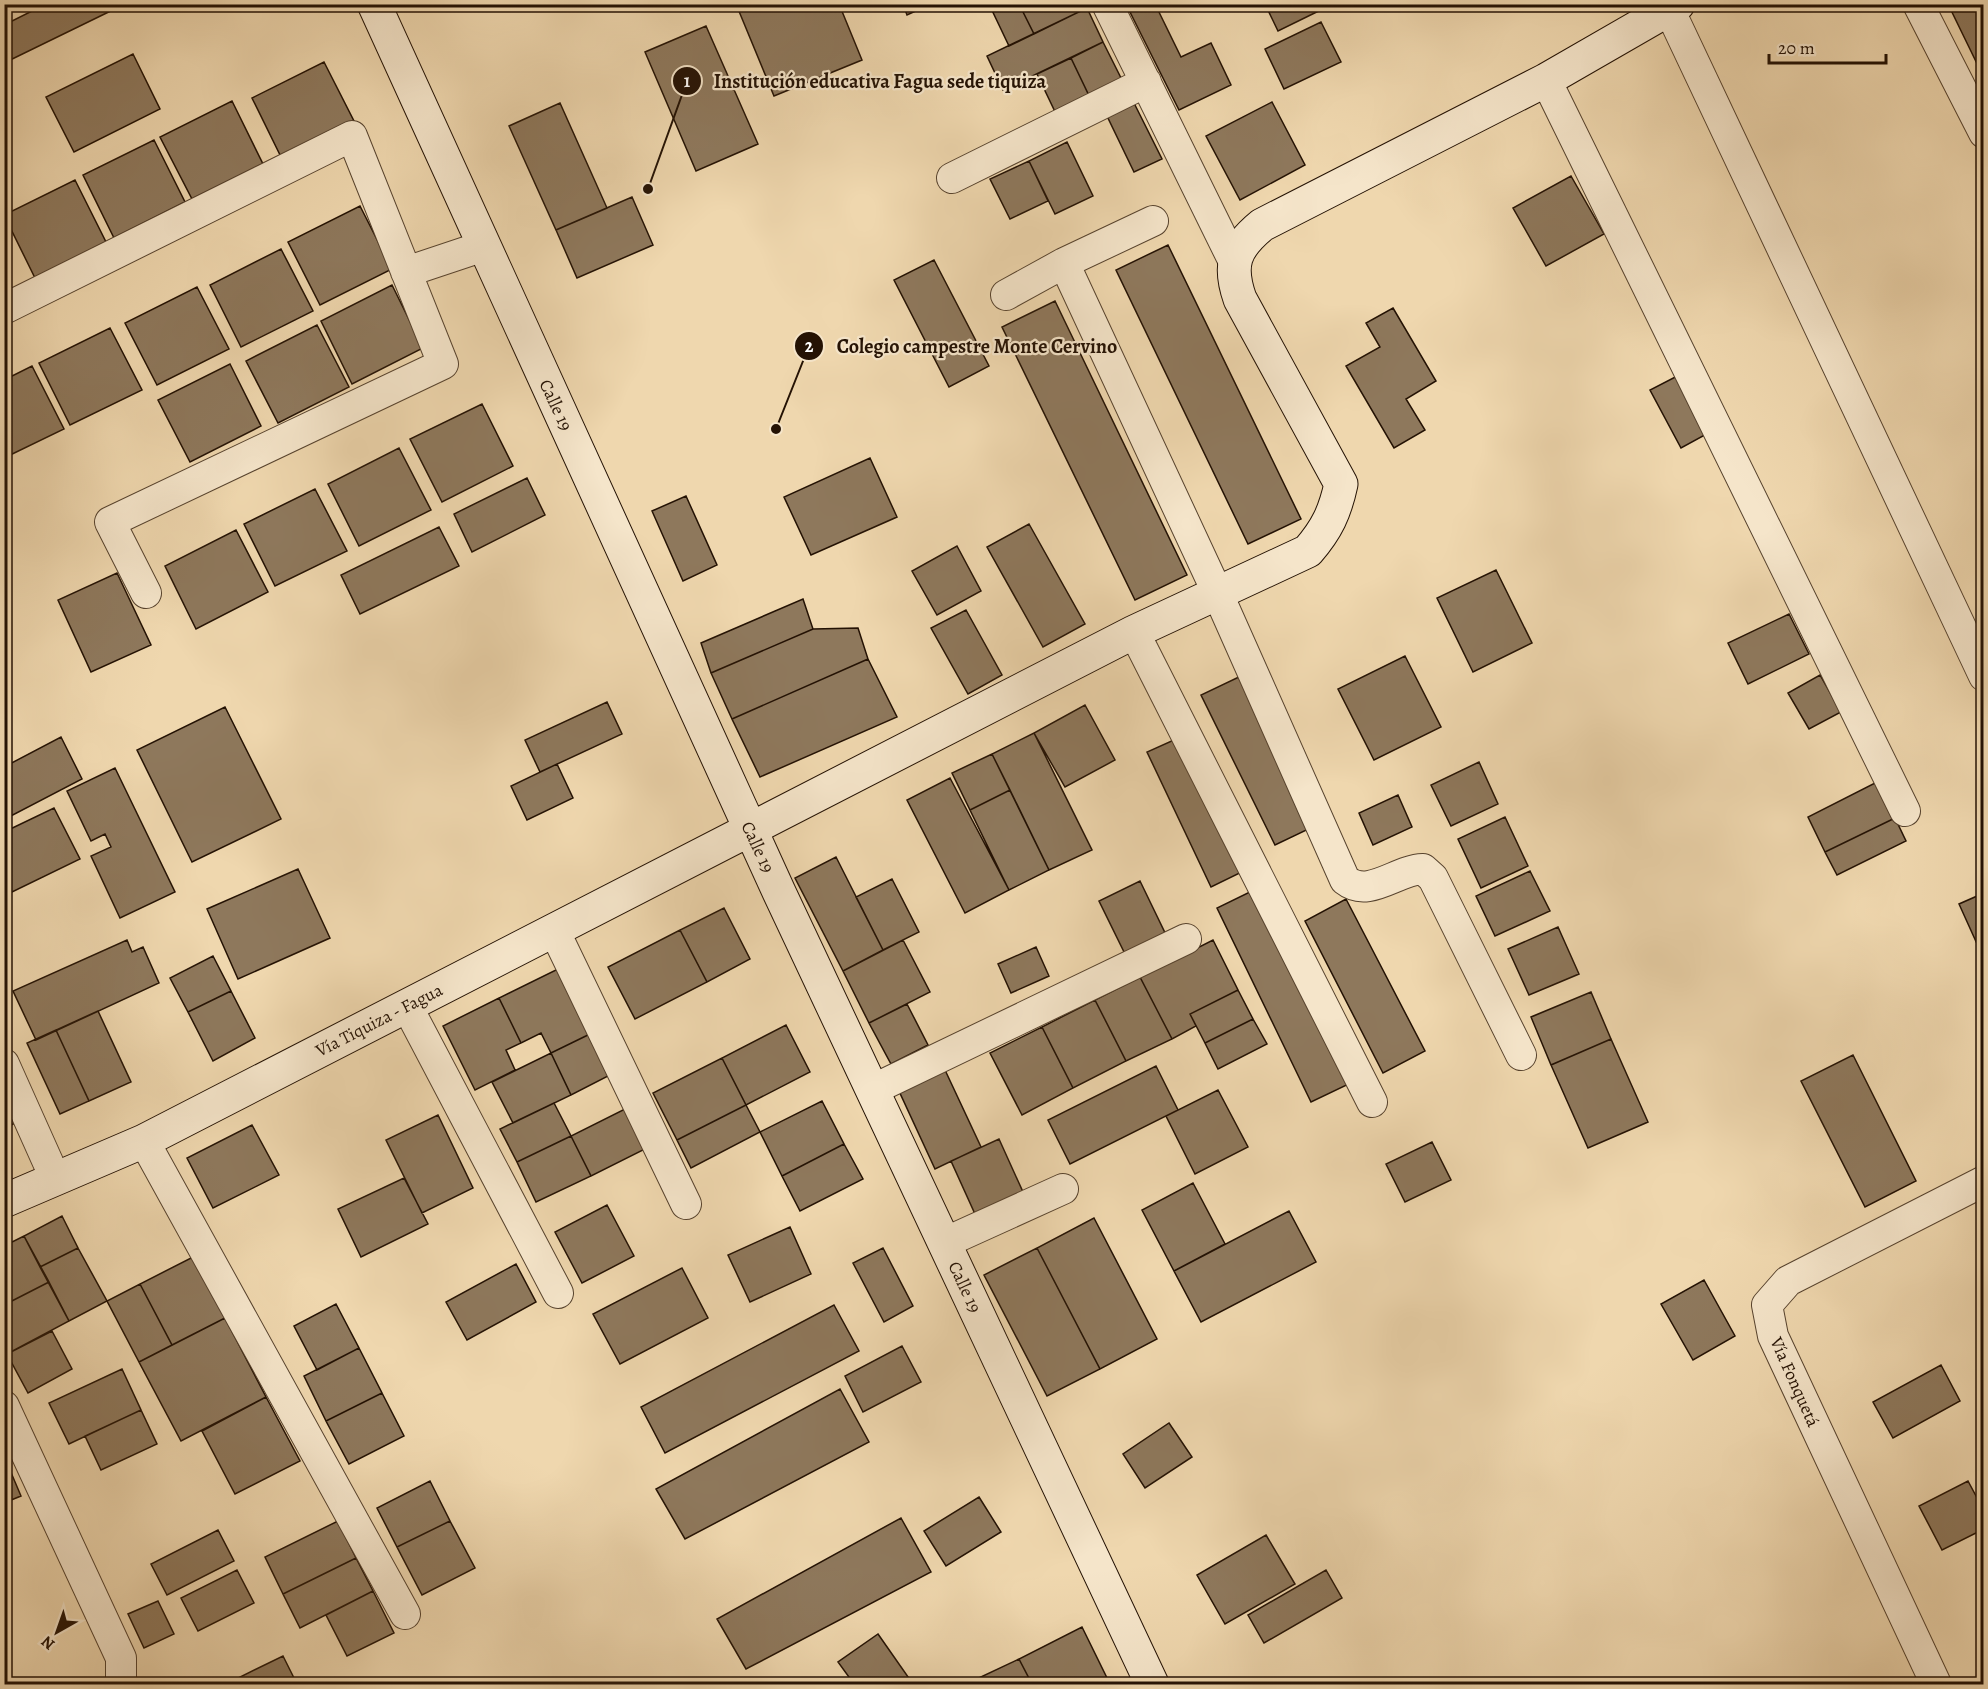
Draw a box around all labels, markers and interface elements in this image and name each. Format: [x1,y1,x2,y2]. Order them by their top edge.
scale bar [1769,27,1886,65]
text: 20 m [1778,36,1815,60]
callout: Institución educativa Fagua sede tiquiza [672,62,1058,100]
text: Institución educativa Fagua sede tiquiza [714,68,1047,95]
text: 1 [684,69,691,93]
callout: Colegio campestre Monte Cervino [794,327,1129,365]
text: Colegio campestre Monte Cervino [837,333,1117,360]
text: 2 [805,334,814,358]
street label: Calle 19 [534,375,578,435]
street label: Calle 19 [736,817,780,877]
street label: Vía Tiquiza - Fagua [310,977,447,1063]
street label: Calle 19 [943,1257,987,1317]
street label: Vía Fonquetá [1764,1332,1826,1431]
north arrow [27,1602,87,1662]
text: N [36,1630,60,1655]

